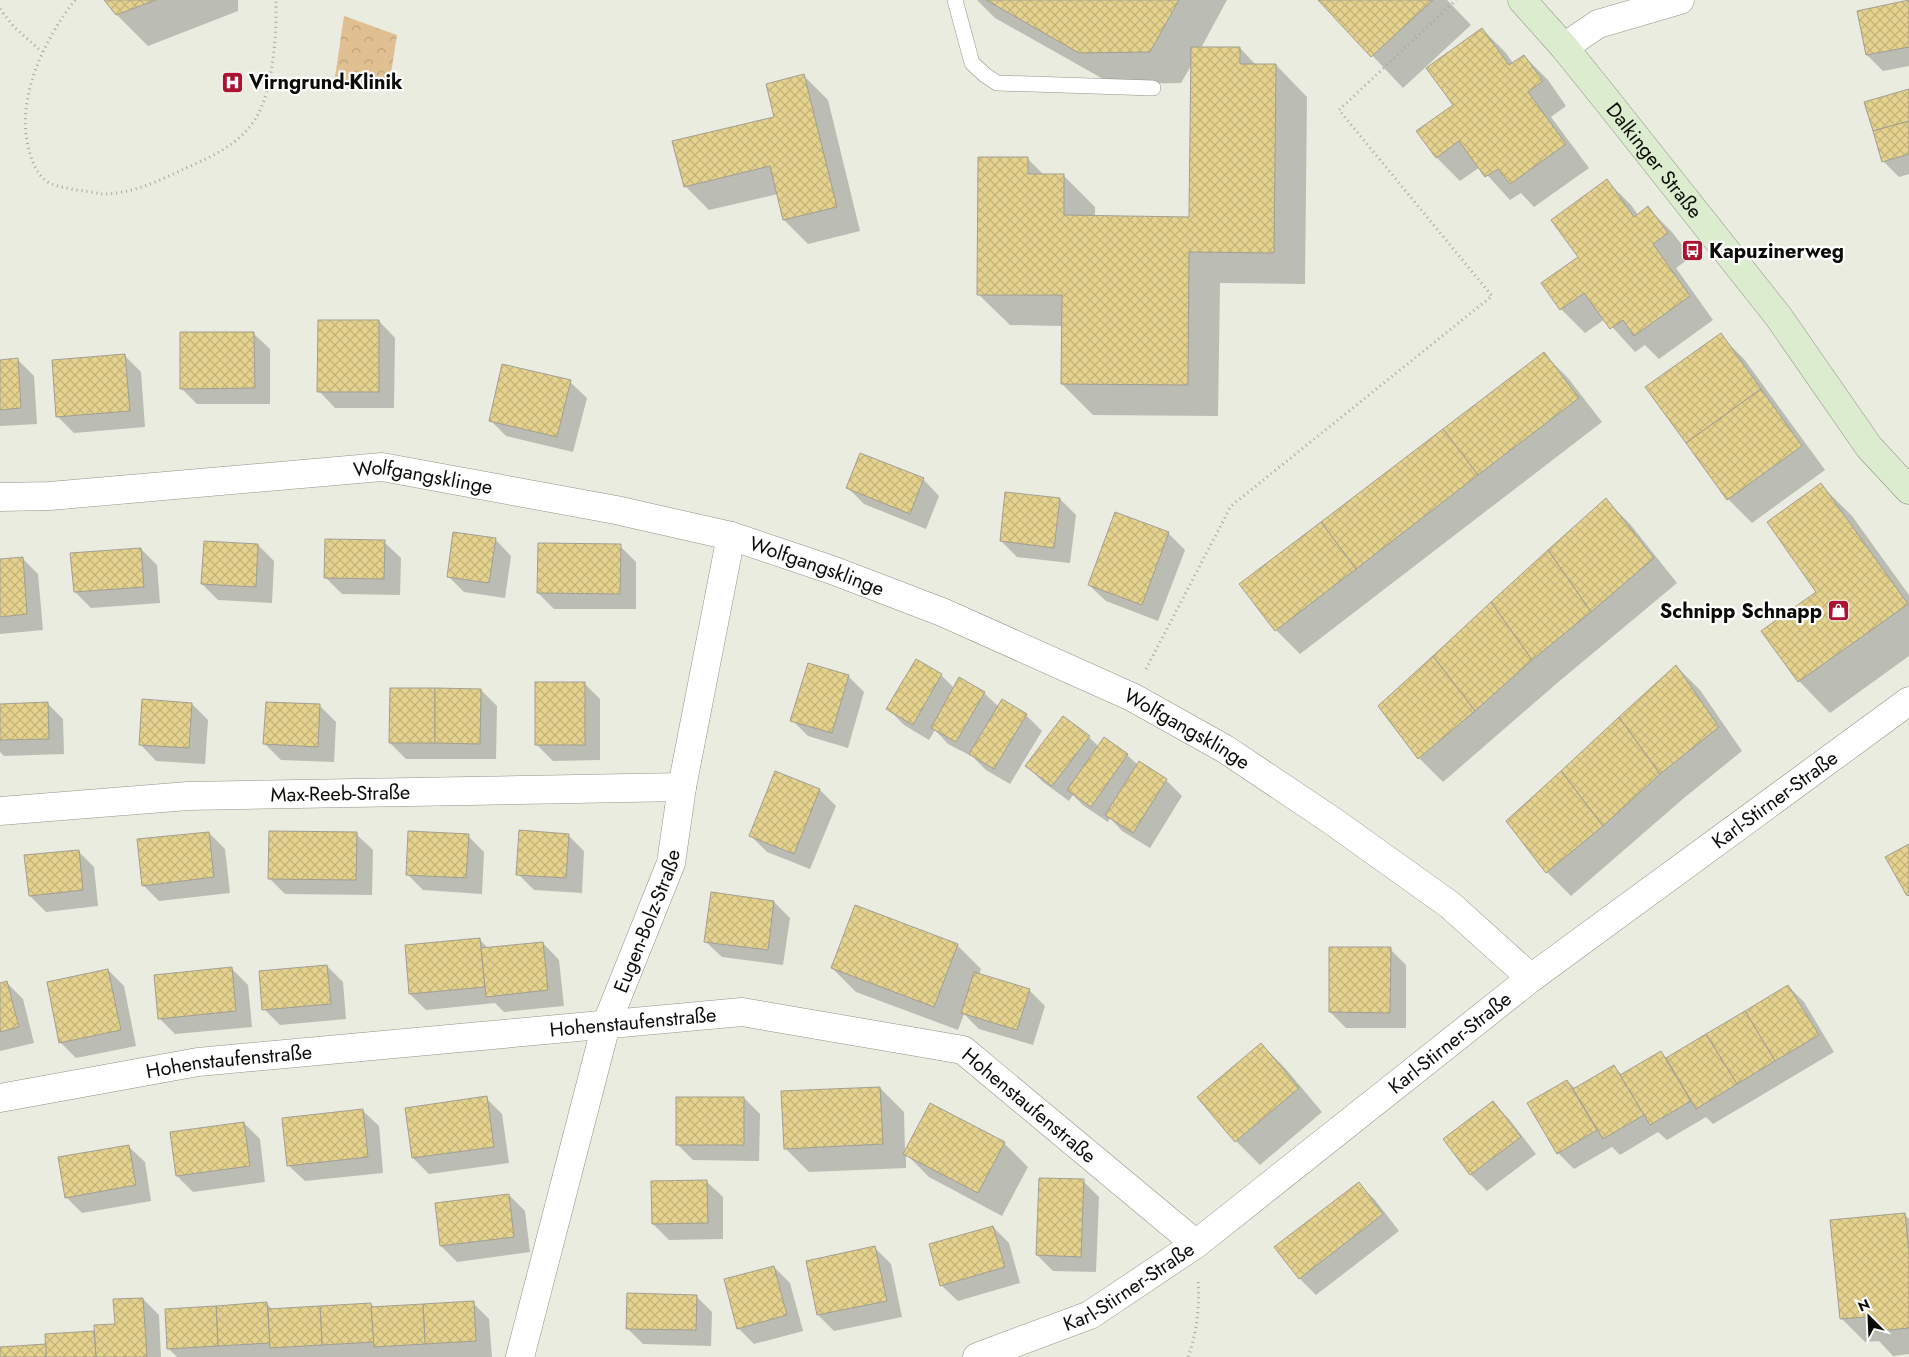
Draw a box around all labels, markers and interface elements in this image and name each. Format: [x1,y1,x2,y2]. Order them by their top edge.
place label: Virngrund-Klinik [248,68,403,97]
hospital icon: Virngrund-Klinik [221,70,245,94]
street label: Dalkinger Straße [1599,96,1710,224]
place label: Kapuzinerweg [1709,237,1844,266]
bus stop icon: Kapuzinerweg [1681,239,1705,263]
street label: Wolfgangsklinge [352,453,495,502]
street label: Wolfgangsklinge [746,529,889,603]
place label: Schnipp Schnapp [1660,597,1822,626]
shop icon: Schnipp Schnapp [1826,599,1850,623]
street label: Wolfgangsklinge [1119,681,1256,776]
street label: Karl-Stirner-Straße [1705,743,1844,856]
street label: Max-Reeb-Straße [270,777,411,809]
street label: Eugen-Bolz-Straße [606,848,687,997]
street label: Karl-Stirner-Straße [1382,985,1517,1101]
street label: Hohenstaufenstraße [548,1000,717,1044]
street label: Hohenstaufenstraße [143,1037,313,1086]
street label: Hohenstaufenstraße [956,1041,1103,1170]
street label: Karl-Stirner-Straße [1059,1235,1200,1338]
north arrow [1844,1292,1894,1342]
text: N [1855,1294,1873,1317]

